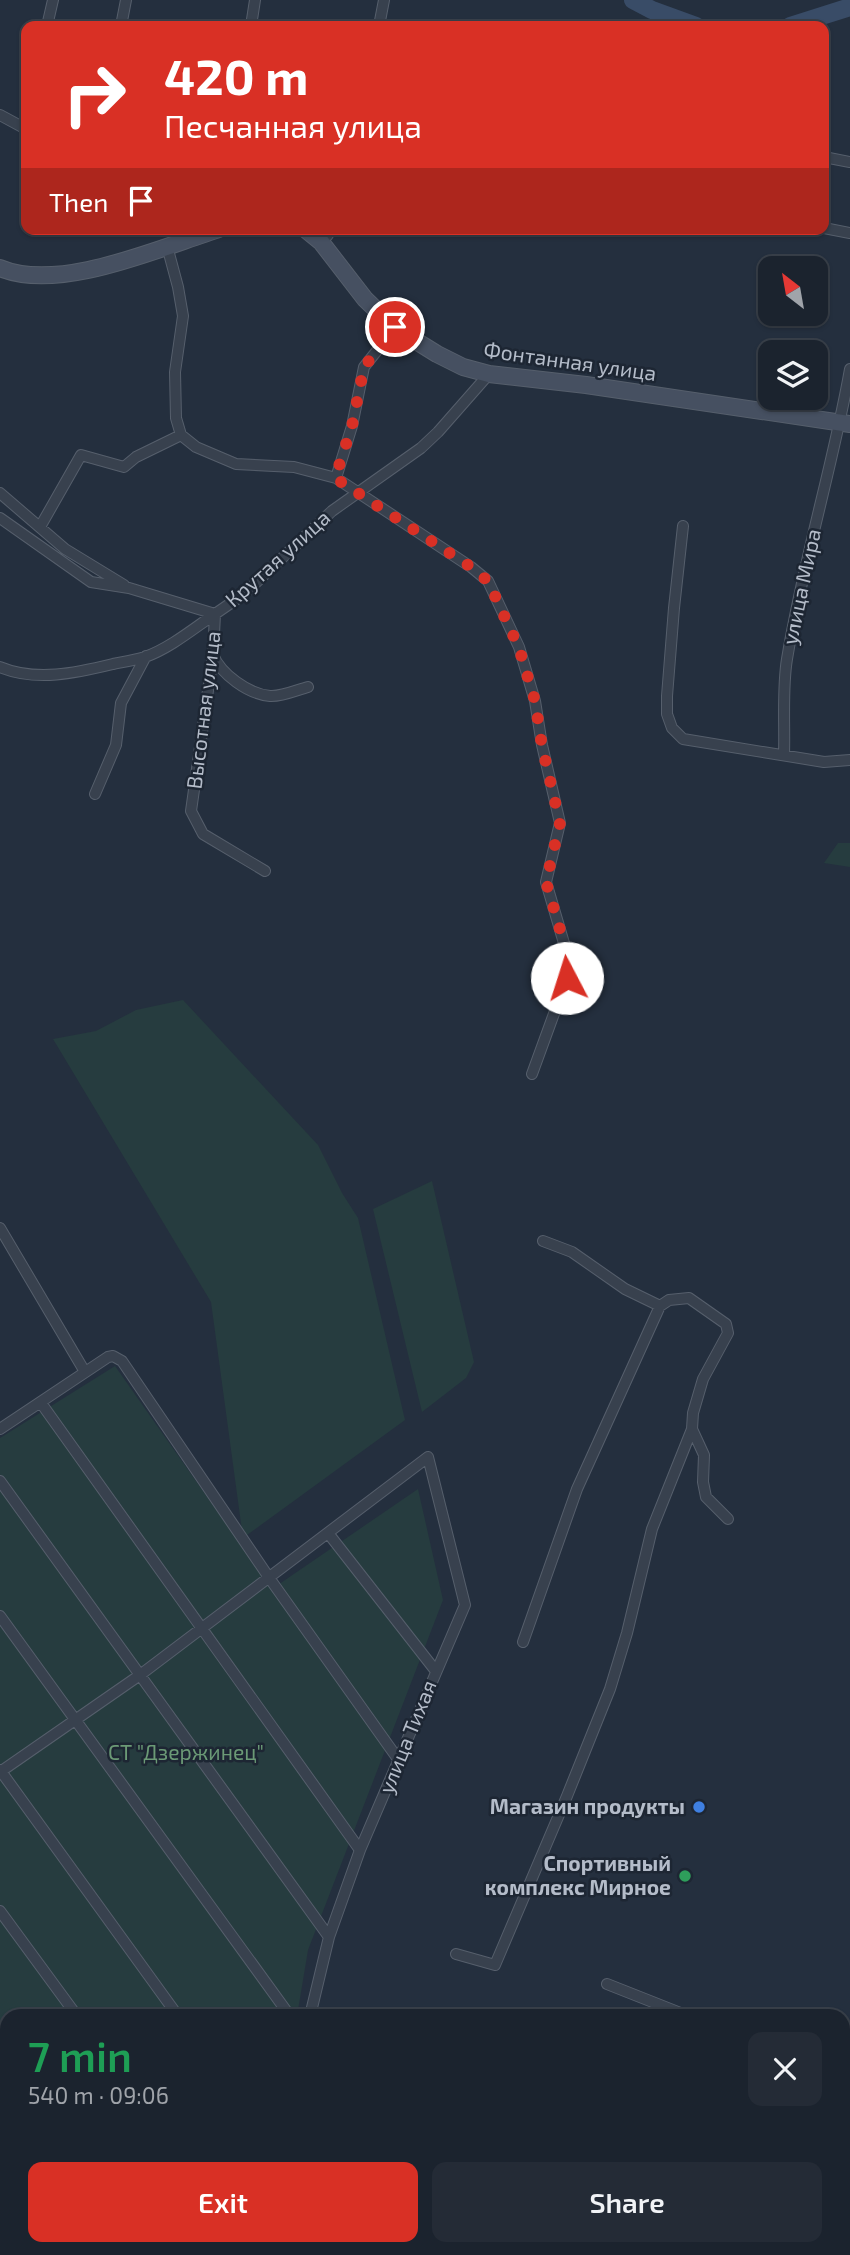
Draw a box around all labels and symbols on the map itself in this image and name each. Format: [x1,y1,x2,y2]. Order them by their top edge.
north arrow [758,256,828,326]
pin [365,297,425,357]
street label: Фонтанная улица [482,336,658,386]
street label: Крутая улица [219,504,335,612]
street label: улица Мира [776,526,826,647]
street label: Высотная улица [180,629,226,790]
position arrow [530,941,604,1015]
street label: улица Тихая [373,1676,442,1797]
park label: СТ "Дзержинец" [108,1739,264,1764]
place label: Магазин продукты [490,1793,685,1818]
marker: Магазин продукты [691,1799,707,1815]
place label: Спортивный комплекс Мирное [485,1850,671,1899]
marker: Спортивный комплекс Мирное [677,1868,693,1884]

